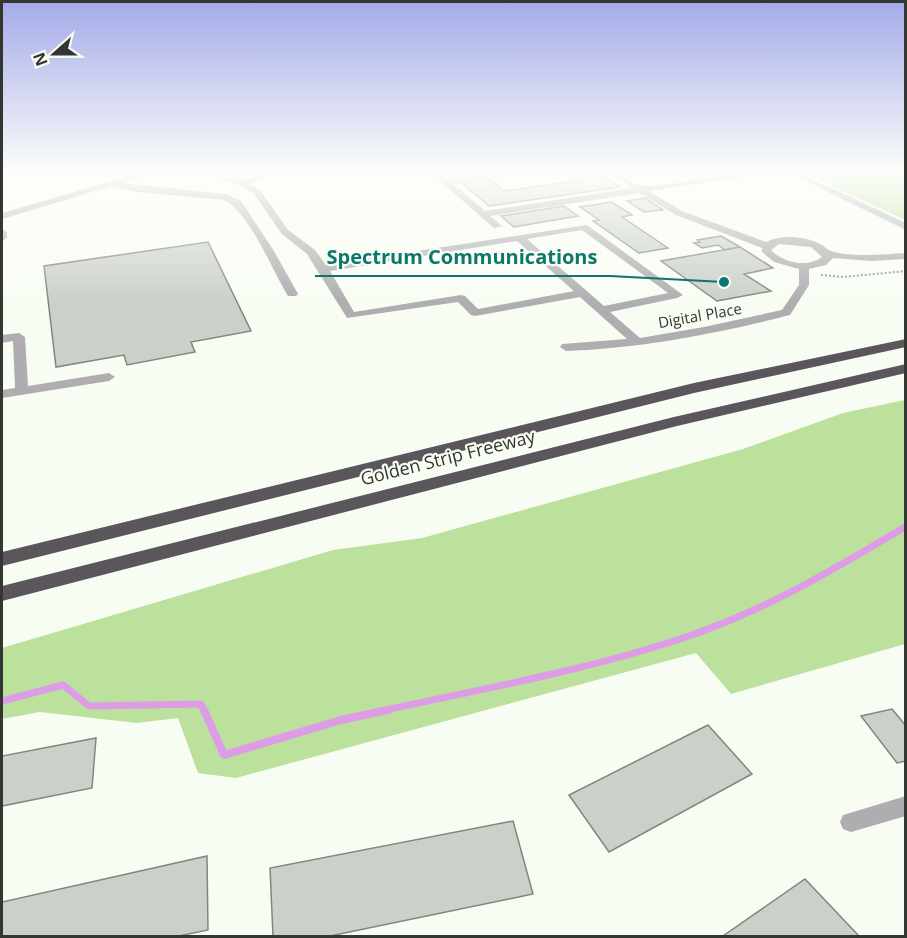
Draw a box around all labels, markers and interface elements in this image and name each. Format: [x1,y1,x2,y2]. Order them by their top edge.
north arrow [24,24,84,84]
text: N [27,49,53,69]
callout: Spectrum Communications [315,238,610,276]
text: Spectrum Communications [327,243,598,270]
street label: Digital Place [656,298,743,332]
street label: Golden Strip Freeway [358,423,538,490]

